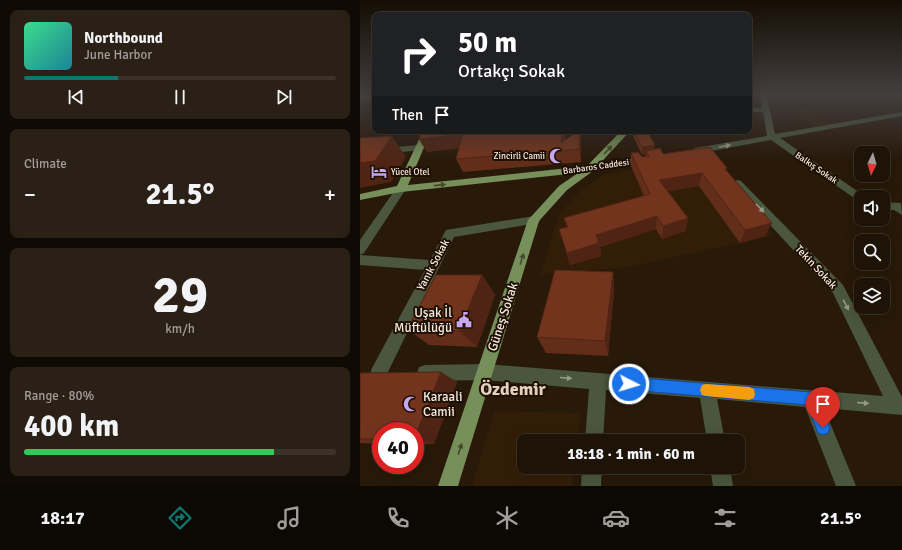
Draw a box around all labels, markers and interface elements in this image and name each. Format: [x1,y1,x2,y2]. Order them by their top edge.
text: 50 m [458,26,517,60]
icon: right [392,28,444,80]
text: Northbound [84,29,163,47]
text: June Harbor [84,47,152,63]
text: Ortakçı Sokak [458,60,565,82]
icon: previous [65,86,87,108]
icon: pause [169,86,191,108]
icon: next [273,86,295,108]
icon: arrive [431,104,453,126]
text: Then [392,106,423,124]
one-way arrow [719,142,731,148]
one-way arrow [603,145,613,155]
north arrow [854,146,890,182]
map controls [854,146,890,314]
mosque icon: Zincirli Camii [548,147,566,165]
street label: Balkış Sokak [793,150,840,186]
place label: Zincirli Camii [494,151,545,162]
text: Climate [24,156,67,172]
street label: Barbaros Caddesi [562,157,630,177]
hotel icon: Yücel Otel [370,163,388,181]
place label: Yücel Otel [391,167,430,178]
text: 21.5° [145,176,215,213]
text: − [24,181,36,208]
text: + [324,181,336,208]
one-way arrow [434,182,446,189]
button: sound [854,190,890,226]
one-way arrow [755,203,765,213]
button: search [854,234,890,270]
street label: Yanık Sokak [414,237,452,293]
street label: Tekin Sokak [792,242,840,292]
one-way arrow [519,252,525,264]
text: 29 [152,263,208,327]
button: layers [854,278,890,314]
street label: Güneş Sokak [484,280,522,353]
one-way arrow [843,299,849,311]
place label: Uşak İl Müftülüğü [394,305,452,336]
public building icon: Uşak İl Müftülüğü [455,311,473,329]
text: km/h [165,321,195,337]
position arrow [608,363,650,405]
one-way arrow [560,375,572,382]
district label: Özdemir [480,378,547,400]
pin [806,387,840,428]
text: Range · 80% [24,388,94,404]
place label: Karaali Camii [423,389,463,420]
icon: arrive [812,393,834,415]
mosque icon: Karaali Camii [402,395,420,413]
one-way arrow [857,400,869,407]
text: 400 km [24,408,119,445]
speed limit sign: 40 [372,422,424,474]
one-way arrow [457,443,463,455]
text: 18:18 · 1 min · 60 m [567,445,695,463]
icon: directions [166,504,194,532]
icon: music [275,504,303,532]
icon: phone [384,504,412,532]
icon: climate [493,504,521,532]
icon: car [602,504,630,532]
icon: filters [711,504,739,532]
text: 18:17 [41,507,85,529]
text: 21.5° [820,507,861,529]

